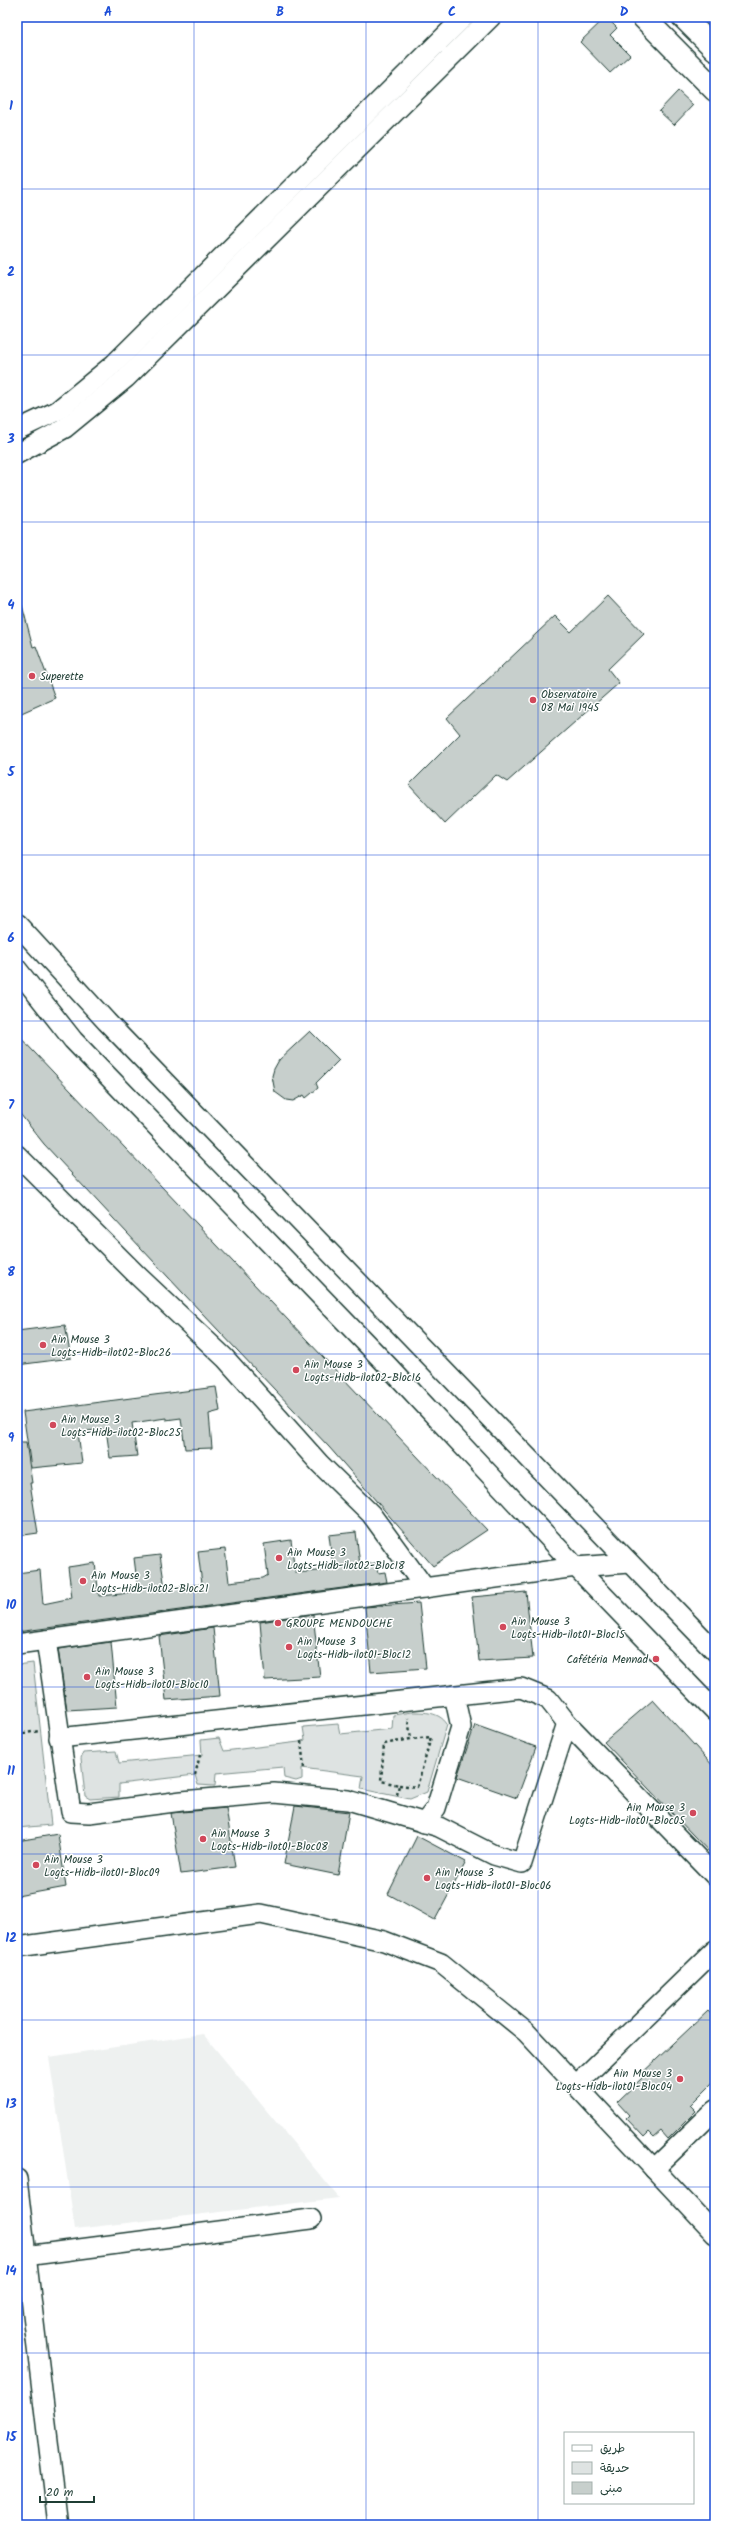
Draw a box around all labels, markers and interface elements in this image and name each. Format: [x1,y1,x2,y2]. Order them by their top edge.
text: A [104,2,112,23]
text: B [276,2,284,23]
text: C [448,2,456,23]
text: D [620,2,629,23]
text: 1 [9,96,13,117]
text: 2 [7,262,15,283]
text: 3 [6,429,15,450]
text: 4 [7,595,15,616]
place label: Superette [40,668,83,686]
marker: Superette [27,671,37,681]
place label: Observatoire 08 Mai 1945 [541,686,600,717]
marker: Observatoire 08 Mai 1945 [528,695,538,705]
text: 5 [7,762,16,783]
text: 6 [7,928,15,949]
text: 7 [8,1095,15,1116]
text: 8 [7,1262,15,1283]
place label: Ain Mouse 3 Logts-Hidb-ilot02-Bloc26 [51,1331,171,1362]
marker: Ain Mouse 3 Logts-Hidb-ilot02-Bloc26 [38,1340,48,1350]
place label: Ain Mouse 3 Logts-Hidb-ilot02-Bloc16 [304,1356,421,1387]
marker: Ain Mouse 3 Logts-Hidb-ilot02-Bloc16 [291,1365,301,1375]
place label: Ain Mouse 3 Logts-Hidb-ilot02-Bloc25 [61,1411,182,1442]
marker: Ain Mouse 3 Logts-Hidb-ilot02-Bloc25 [48,1420,58,1430]
text: 9 [8,1428,15,1449]
place label: Ain Mouse 3 Logts-Hidb-ilot02-Bloc18 [287,1544,405,1575]
marker: Ain Mouse 3 Logts-Hidb-ilot02-Bloc18 [274,1553,284,1563]
place label: Ain Mouse 3 Logts-Hidb-ilot02-Bloc21 [91,1567,208,1598]
marker: Ain Mouse 3 Logts-Hidb-ilot02-Bloc21 [78,1576,88,1586]
text: 10 [6,1595,17,1616]
place label: Ain Mouse 3 Logts-Hidb-ilot01-Bloc15 [511,1613,626,1644]
place label: GROUPE MENDOUCHE [286,1615,393,1633]
marker: GROUPE MENDOUCHE [273,1618,283,1628]
marker: Ain Mouse 3 Logts-Hidb-ilot01-Bloc15 [498,1622,508,1632]
place label: Ain Mouse 3 Logts-Hidb-ilot01-Bloc12 [297,1633,412,1664]
marker: Ain Mouse 3 Logts-Hidb-ilot01-Bloc12 [284,1642,294,1652]
place label: Cafétéria Mennad [566,1651,649,1669]
marker: Cafétéria Mennad [651,1654,661,1664]
place label: Ain Mouse 3 Logts-Hidb-ilot01-Bloc10 [95,1663,209,1694]
marker: Ain Mouse 3 Logts-Hidb-ilot01-Bloc10 [82,1672,92,1682]
text: 11 [7,1761,15,1782]
place label: Ain Mouse 3 Logts-Hidb-ilot01-Bloc05 [569,1799,686,1830]
marker: Ain Mouse 3 Logts-Hidb-ilot01-Bloc05 [688,1808,698,1818]
place label: Ain Mouse 3 Logts-Hidb-ilot01-Bloc08 [211,1825,328,1856]
marker: Ain Mouse 3 Logts-Hidb-ilot01-Bloc08 [198,1834,208,1844]
place label: Ain Mouse 3 Logts-Hidb-ilot01-Bloc09 [44,1851,160,1882]
marker: Ain Mouse 3 Logts-Hidb-ilot01-Bloc09 [31,1860,41,1870]
place label: Ain Mouse 3 Logts-Hidb-ilot01-Bloc06 [435,1864,551,1895]
marker: Ain Mouse 3 Logts-Hidb-ilot01-Bloc06 [422,1873,432,1883]
text: 12 [5,1928,17,1949]
place label: Ain Mouse 3 Logts-Hidb-ilot01-Bloc04 [556,2065,672,2096]
marker: Ain Mouse 3 Logts-Hidb-ilot01-Bloc04 [675,2074,685,2084]
text: 13 [5,2094,17,2115]
text: 14 [5,2261,17,2282]
text: 15 [6,2427,18,2448]
legend [564,2432,694,2504]
text: طريق [600,2439,625,2458]
text: حديقة [600,2459,629,2478]
scale bar [40,2478,94,2504]
text: مبنى [600,2479,623,2498]
text: 20 m [46,2483,74,2502]

